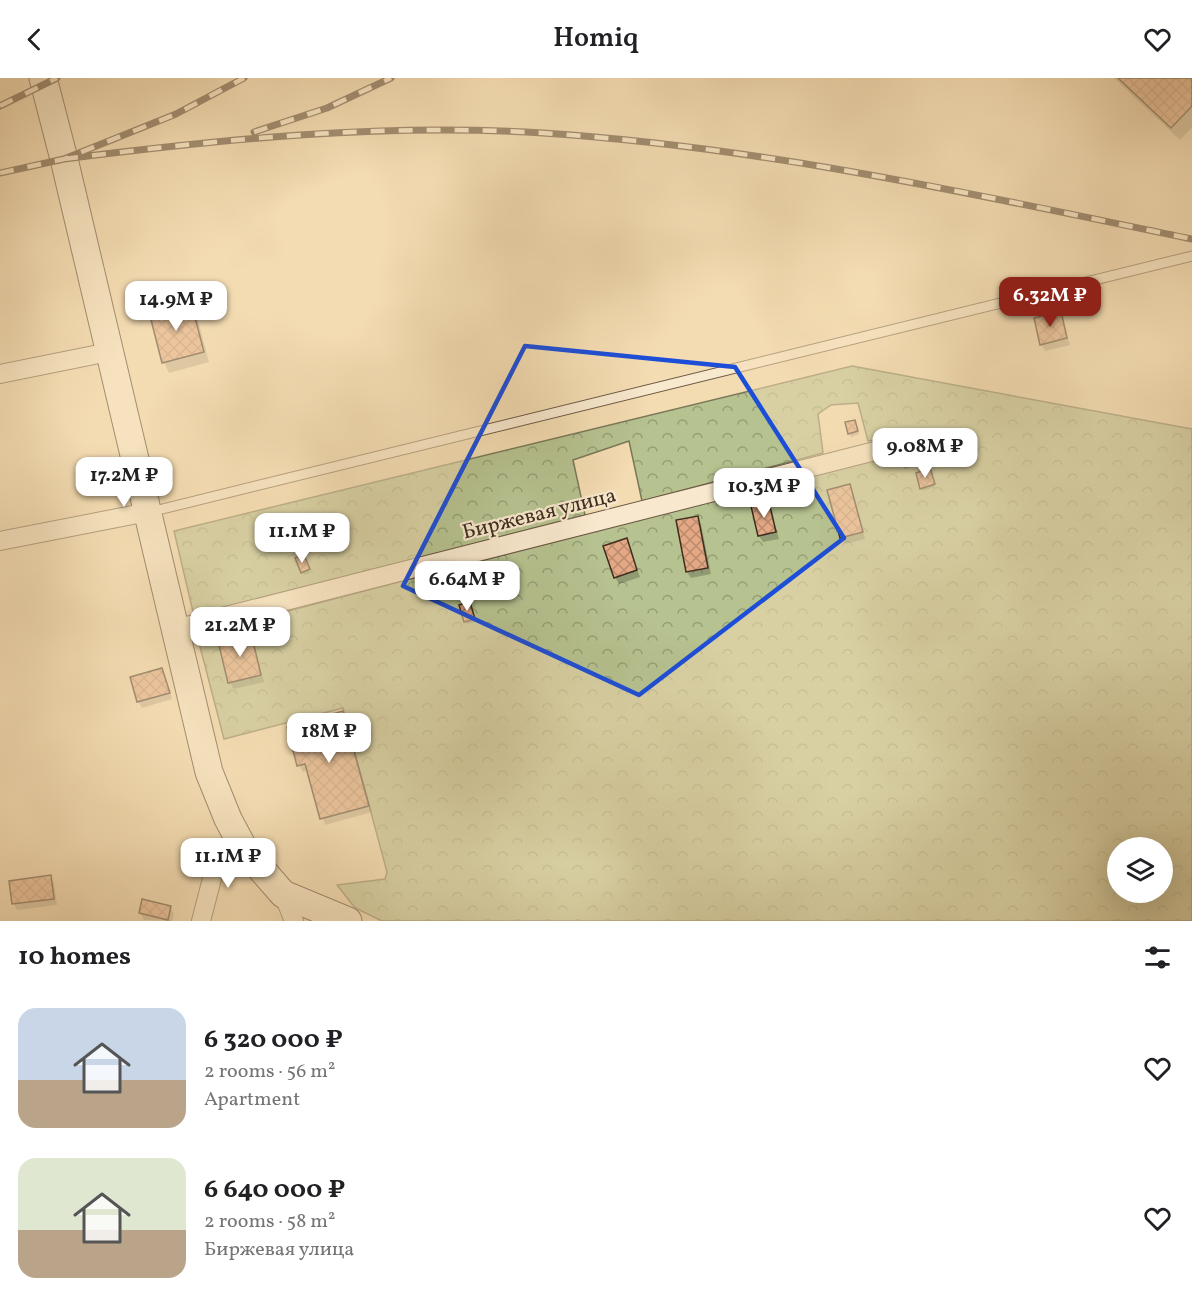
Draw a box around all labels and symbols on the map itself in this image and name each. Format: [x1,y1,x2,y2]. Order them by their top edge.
pin: 6.32M ₽ [995,277,1105,328]
pin: 14.9M ₽ [121,281,231,332]
pin: 9.08M ₽ [870,428,980,479]
pin: 17.2M ₽ [69,457,179,508]
pin: 10.3M ₽ [709,468,819,519]
street label: Биржевая улица [459,481,619,548]
pin: 11.1M ₽ [247,513,357,564]
pin: 6.64M ₽ [412,561,522,612]
pin: 21.2M ₽ [185,607,295,658]
pin: 18M ₽ [287,713,371,764]
pin: 11.1M ₽ [173,838,283,889]

